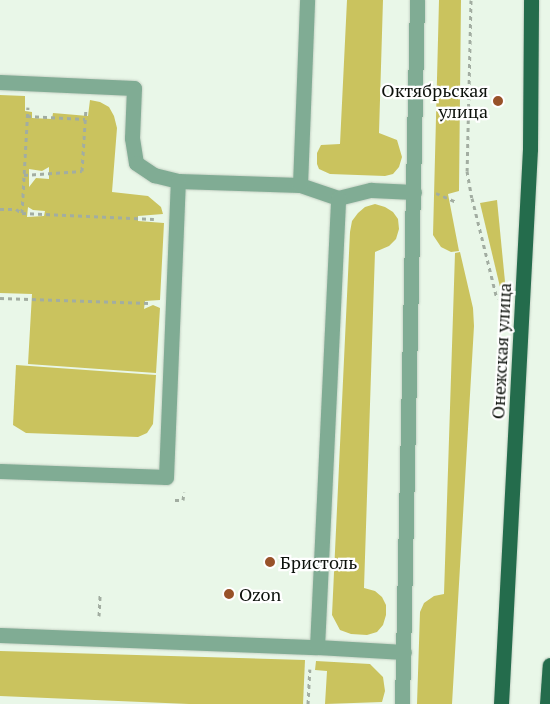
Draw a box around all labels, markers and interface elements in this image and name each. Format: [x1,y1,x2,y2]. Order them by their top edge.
place label: Октябрьская улица [381,80,488,122]
marker: Октябрьская улица [492,95,504,107]
street label: Онежская улица [487,282,515,420]
place label: Бристоль [280,551,357,573]
marker: Бристоль [264,556,276,568]
place label: Ozon [239,583,281,605]
marker: Ozon [223,588,235,600]

